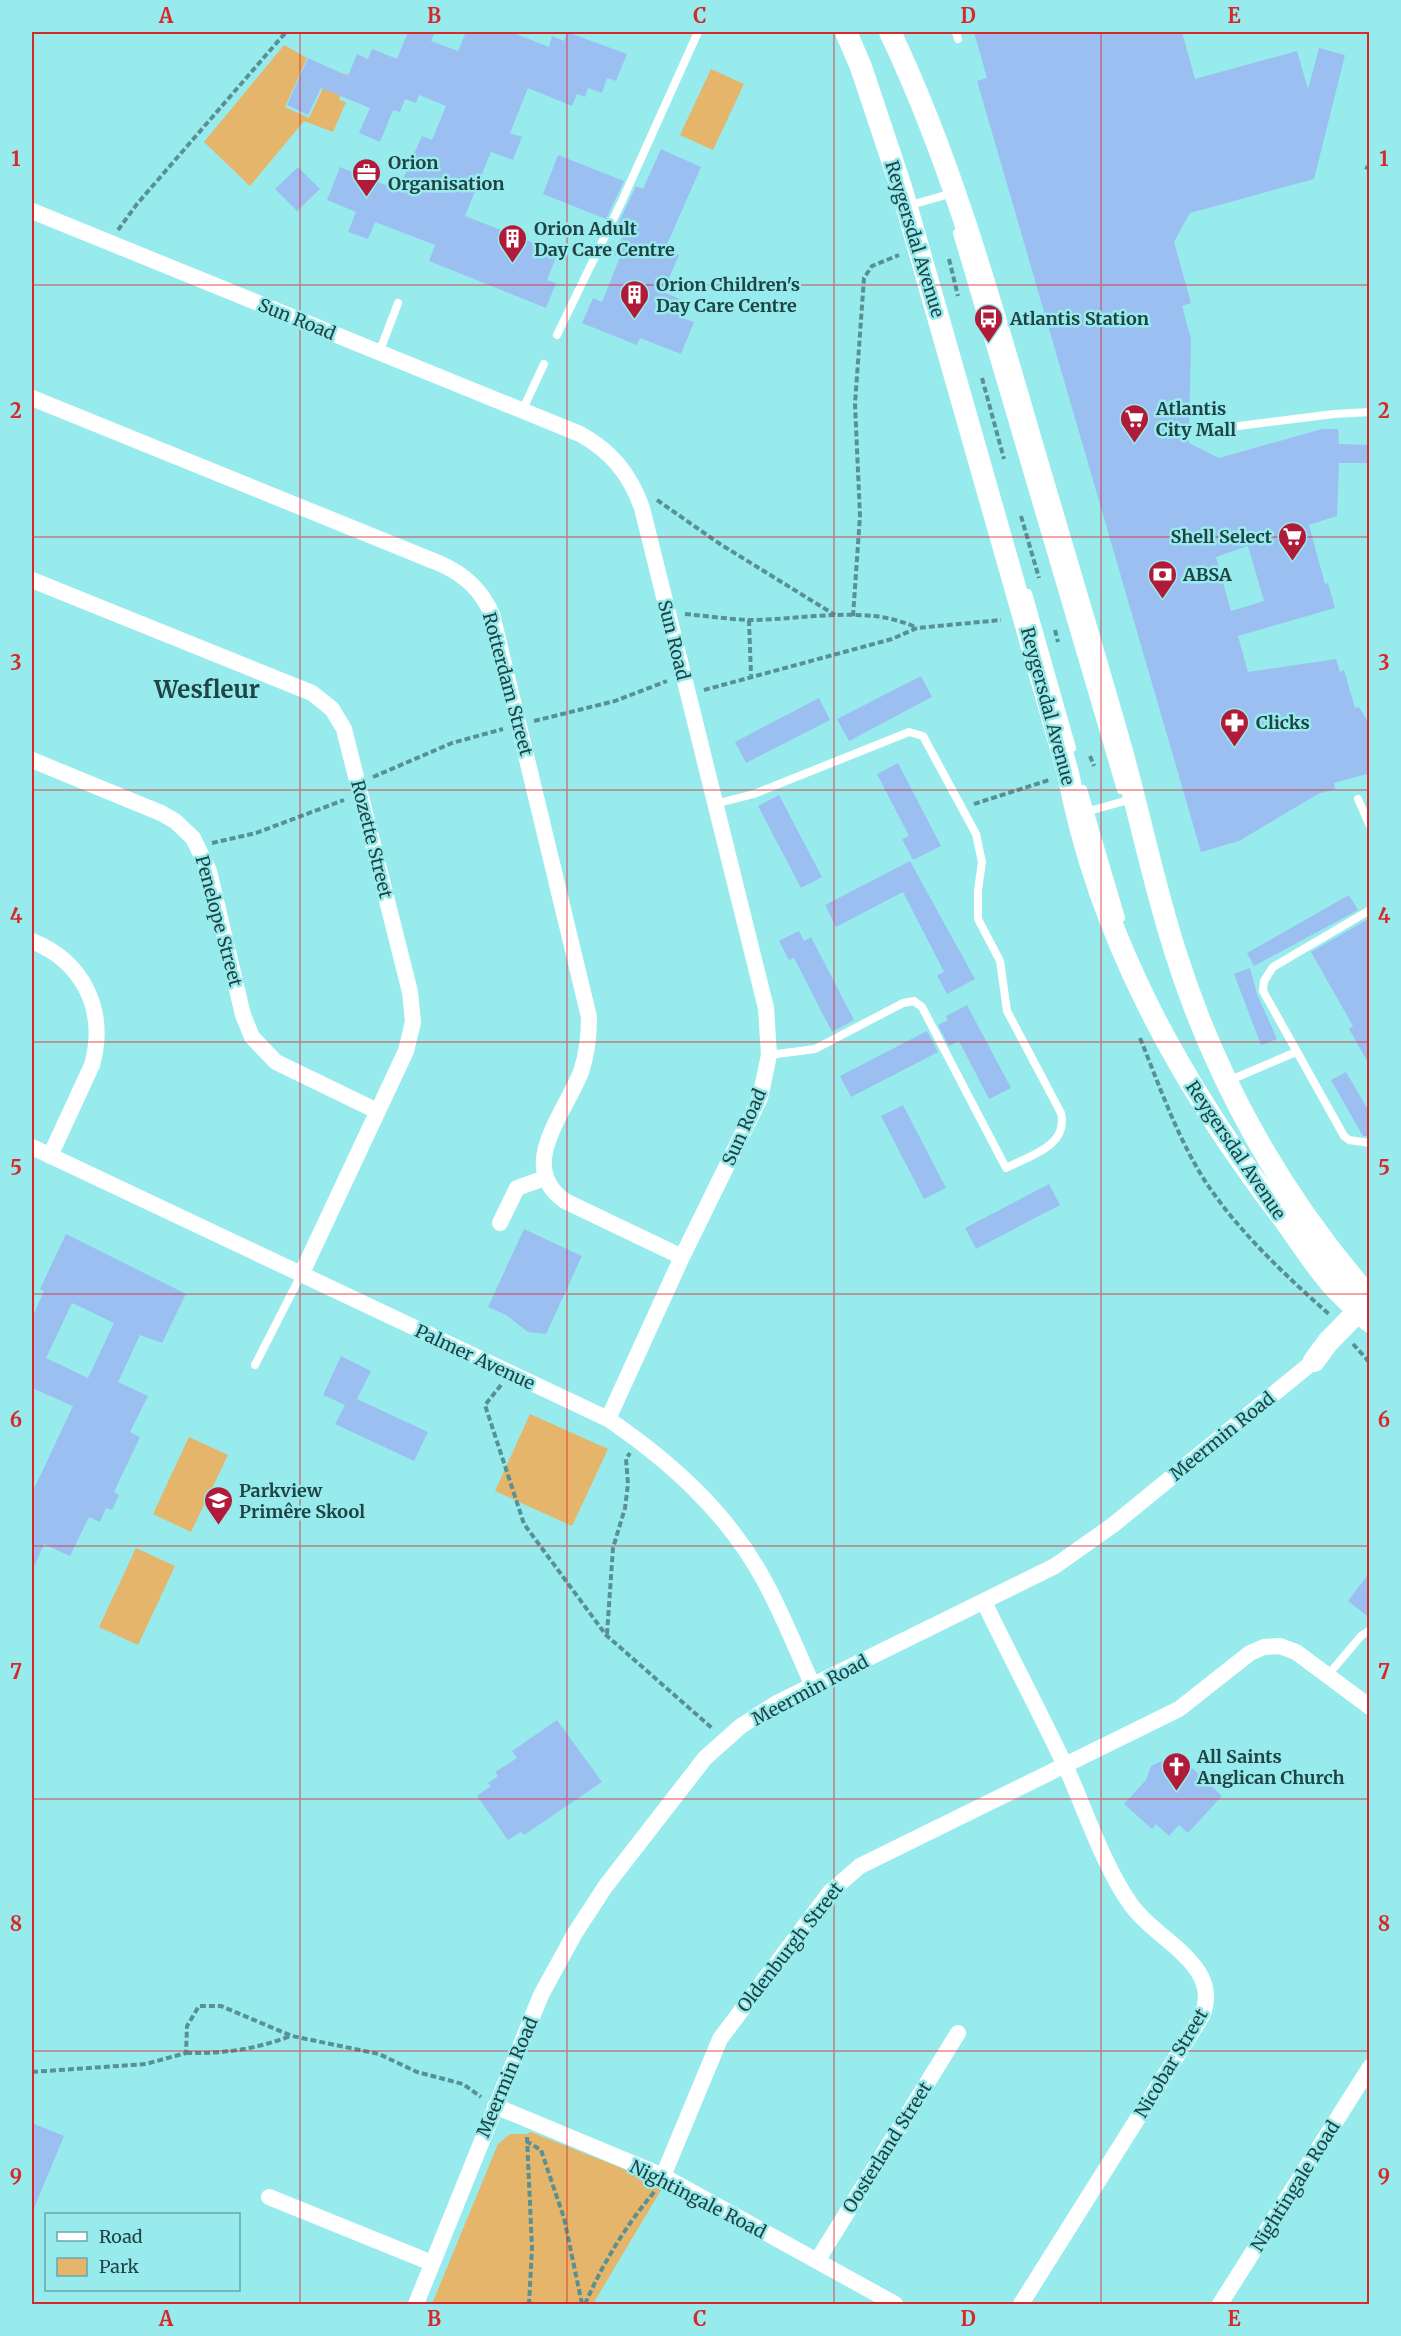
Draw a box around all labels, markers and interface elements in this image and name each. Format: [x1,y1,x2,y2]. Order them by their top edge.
text: A [158,3,174,28]
text: B [427,3,441,28]
text: C [693,3,707,28]
text: D [960,3,976,28]
text: E [1227,3,1241,28]
text: 1 [11,146,21,171]
text: 1 [1379,146,1389,171]
place label: Orion Organisation [388,151,505,195]
office icon: Orion Organisation [351,156,383,198]
street label: Reygersdal Avenue [880,158,950,320]
place label: Orion Adult Day Care Centre [534,217,675,261]
building icon: Orion Adult Day Care Centre [497,222,529,264]
place label: Orion Children's Day Care Centre [656,273,800,317]
building icon: Orion Children's Day Care Centre [619,278,651,320]
street label: Sun Road [255,293,339,345]
bus stop icon: Atlantis Station [973,302,1005,344]
place label: Atlantis Station [1009,307,1149,330]
place label: Atlantis City Mall [1155,397,1236,441]
text: 2 [10,398,22,423]
text: 2 [1378,398,1390,423]
supermarket icon: Atlantis City Mall [1119,402,1151,444]
supermarket icon: Shell Select [1277,520,1309,562]
place label: Shell Select [1170,525,1273,548]
bank icon: ABSA [1146,558,1178,600]
place label: ABSA [1182,563,1232,586]
street label: Sun Road [653,598,695,683]
street label: Rotterdam Street [478,610,538,758]
street label: Reygersdal Avenue [1016,624,1080,788]
text: 3 [10,650,22,675]
text: 3 [1378,650,1390,675]
district label: Wesfleur [153,674,260,705]
pharmacy icon: Clicks [1219,706,1251,748]
place label: Clicks [1256,711,1310,734]
street label: Rozette Street [346,778,398,900]
street label: Penelope Street [190,853,248,989]
text: 4 [10,903,23,928]
text: 4 [1378,903,1391,928]
street label: Reygersdal Avenue [1181,1076,1291,1224]
street label: Sun Road [717,1085,771,1169]
text: 5 [10,1155,22,1180]
text: 5 [1378,1155,1390,1180]
street label: Palmer Avenue [411,1319,539,1395]
street label: Meermin Road [1165,1387,1279,1485]
text: 6 [10,1407,22,1432]
text: 6 [1378,1407,1390,1432]
place label: Parkview Primêre Skool [239,1479,365,1523]
school or university icon: Parkview Primêre Skool [202,1484,234,1526]
street label: Meermin Road [748,1650,872,1730]
text: 7 [10,1659,22,1684]
text: 7 [1378,1659,1390,1684]
place label: All Saints Anglican Church [1196,1745,1345,1789]
church icon: All Saints Anglican Church [1160,1750,1192,1792]
street label: Oldenburgh Street [732,1877,848,2017]
text: 8 [10,1911,22,1936]
text: 8 [1378,1911,1390,1936]
street label: Nicobar Street [1129,2004,1213,2122]
street label: Meermin Road [471,2013,543,2141]
street label: Oosterland Street [837,2077,937,2217]
street label: Nightingale Road [1246,2116,1345,2256]
street label: Nightingale Road [626,2155,770,2243]
text: 9 [10,2164,22,2189]
text: 9 [1378,2164,1390,2189]
legend [45,2213,240,2291]
text: Road [99,2225,143,2248]
text: Park [99,2255,140,2278]
text: A [158,2306,174,2331]
text: B [427,2306,441,2331]
text: C [693,2306,707,2331]
text: D [960,2306,976,2331]
text: E [1227,2306,1241,2331]

